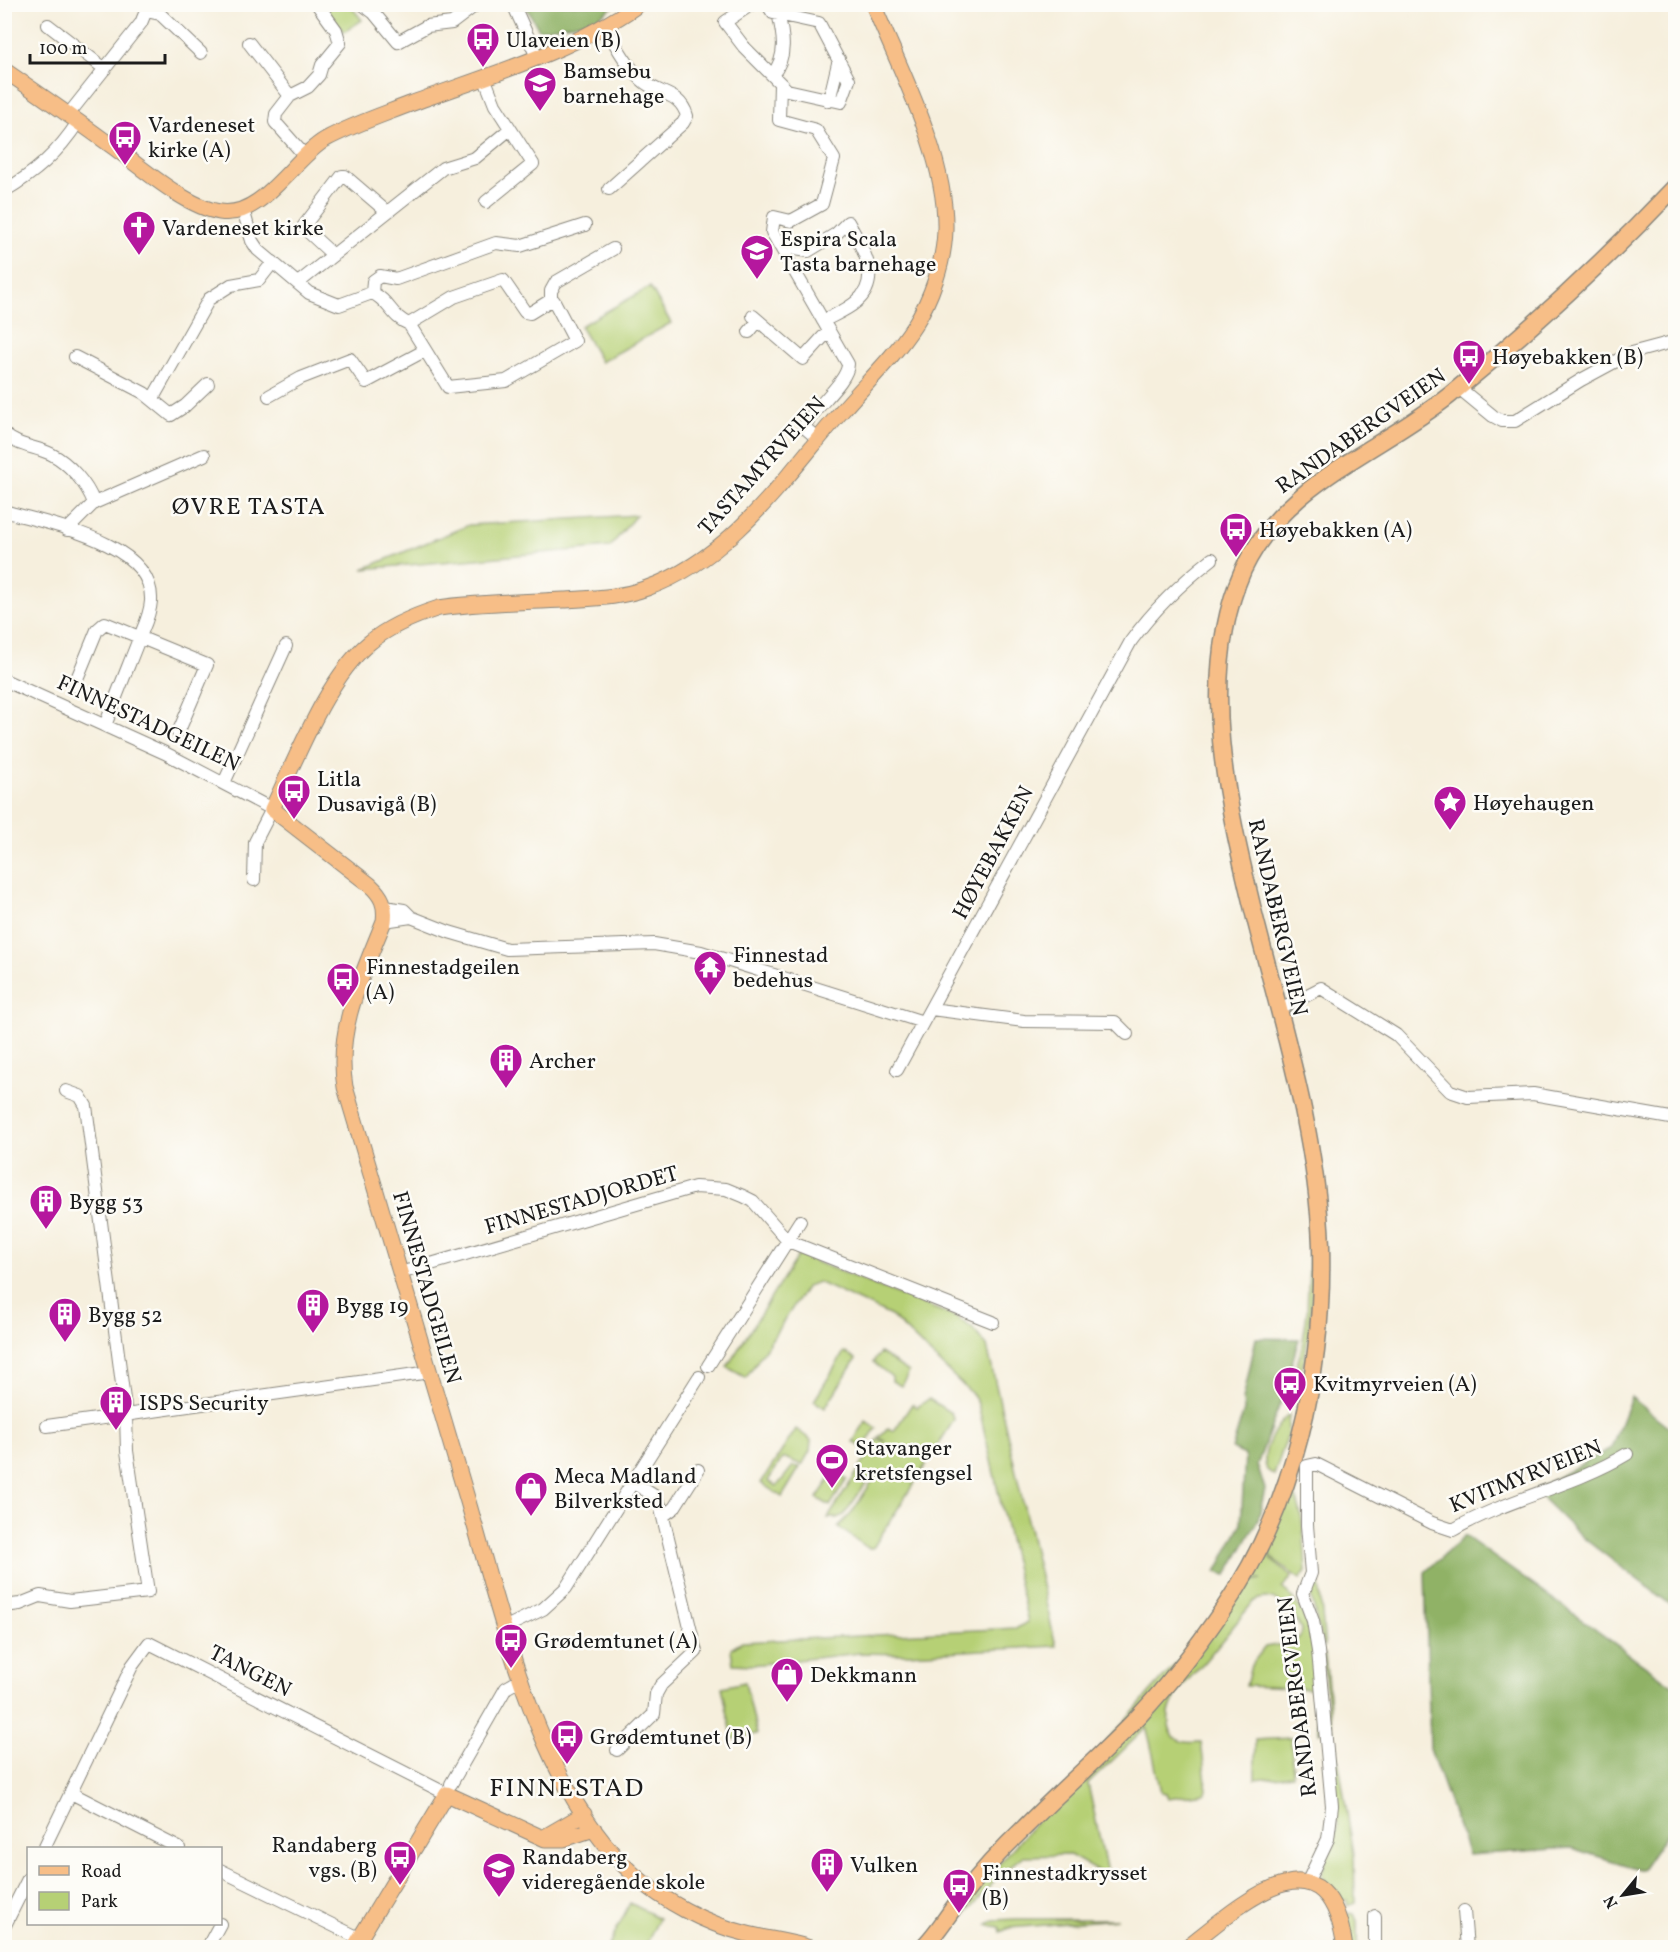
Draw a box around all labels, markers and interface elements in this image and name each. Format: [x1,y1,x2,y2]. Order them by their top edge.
bus stop icon: Ulaveien (B) [465,21,501,68]
place label: Ulaveien (B) [506,26,621,57]
scale bar [30,27,165,65]
text: 100 m [39,37,88,62]
place label: Bamsebu barnehage [563,57,665,113]
school or university icon: Bamsebu barnehage [522,65,558,112]
place label: Vardeneset kirke (A) [148,111,256,167]
bus stop icon: Vardeneset kirke (A) [107,119,143,166]
church icon: Vardeneset kirke [121,209,157,256]
place label: Vardeneset kirke [162,214,324,245]
place label: Espira Scala Tasta barnehage [780,225,937,281]
school or university icon: Espira Scala Tasta barnehage [739,233,775,280]
bus stop icon: Høyebakken (B) [1451,338,1487,385]
place label: Høyebakken (B) [1492,343,1643,374]
street label: RANDABERGVEIEN [1270,362,1453,502]
street label: TASTAMYRVEIEN [692,390,834,543]
district label: ØVRE TASTA [172,491,326,525]
bus stop icon: Høyebakken (A) [1218,511,1254,558]
place label: Høyebakken (A) [1259,516,1412,547]
street label: FINNESTADGEILEN [51,668,245,780]
place label: Litla Dusavigå (B) [317,765,437,821]
bus stop icon: Litla Dusavigå (B) [276,773,312,820]
street label: HØYEBAKKEN [946,781,1042,925]
place icon: Høyehaugen [1432,784,1468,831]
place label: Høyehaugen [1473,789,1594,820]
street label: RANDABERGVEIEN [1239,816,1314,1019]
place label: Finnestad bedehus [733,941,829,997]
temple icon: Finnestad bedehus [692,949,728,996]
place label: Finnestadgeilen (A) [366,953,520,1009]
bus stop icon: Finnestadgeilen (A) [325,961,361,1008]
building icon: Archer [488,1042,524,1089]
place label: Archer [529,1047,596,1078]
street label: FINNESTADJORDET [481,1159,682,1244]
building icon: Bygg 53 [28,1183,64,1230]
place label: Bygg 53 [69,1188,143,1219]
street label: FINNESTADGEILEN [383,1188,468,1388]
building icon: Bygg 19 [295,1287,331,1334]
place label: Bygg 19 [336,1292,408,1323]
building icon: Bygg 52 [47,1296,83,1343]
place label: Bygg 52 [88,1301,163,1332]
bus stop icon: Kvitmyrveien (A) [1272,1365,1308,1412]
place label: Kvitmyrveien (A) [1313,1370,1477,1401]
building icon: ISPS Security [98,1384,134,1431]
place label: ISPS Security [139,1389,269,1420]
street label: KVITMYRVEIEN [1445,1433,1607,1522]
place label: Stavanger kretsfengsel [855,1434,973,1490]
sports icon: Stavanger kretsfengsel [814,1442,850,1489]
place label: Meca Madland Bilverksted [554,1462,697,1518]
shop icon: Meca Madland Bilverksted [513,1470,549,1517]
street label: RANDABERGVEIEN [1271,1595,1326,1798]
bus stop icon: Grødemtunet (A) [493,1622,529,1669]
place label: Grødemtunet (A) [534,1627,697,1658]
street label: TANGEN [203,1638,296,1706]
shop icon: Dekkmann [769,1656,805,1703]
place label: Dekkmann [810,1661,917,1692]
bus stop icon: Grødemtunet (B) [549,1718,585,1765]
place label: Grødemtunet (B) [590,1723,752,1754]
district label: FINNESTAD [489,1771,645,1807]
place label: Randaberg vgs. (B) [272,1831,377,1887]
bus stop icon: Randaberg vgs. (B) [382,1839,418,1886]
place label: Randaberg videregående skole [522,1843,705,1899]
building icon: Vulken [809,1846,845,1893]
legend [27,1847,222,1925]
school or university icon: Randaberg videregående skole [481,1851,517,1898]
place label: Vulken [850,1851,918,1882]
place label: Finnestadkrysset (B) [982,1859,1148,1915]
text: Road [81,1860,122,1885]
north arrow [1593,1865,1653,1925]
bus stop icon: Finnestadkrysset (B) [941,1867,977,1914]
text: Park [81,1890,118,1915]
text: N [1599,1891,1624,1912]

